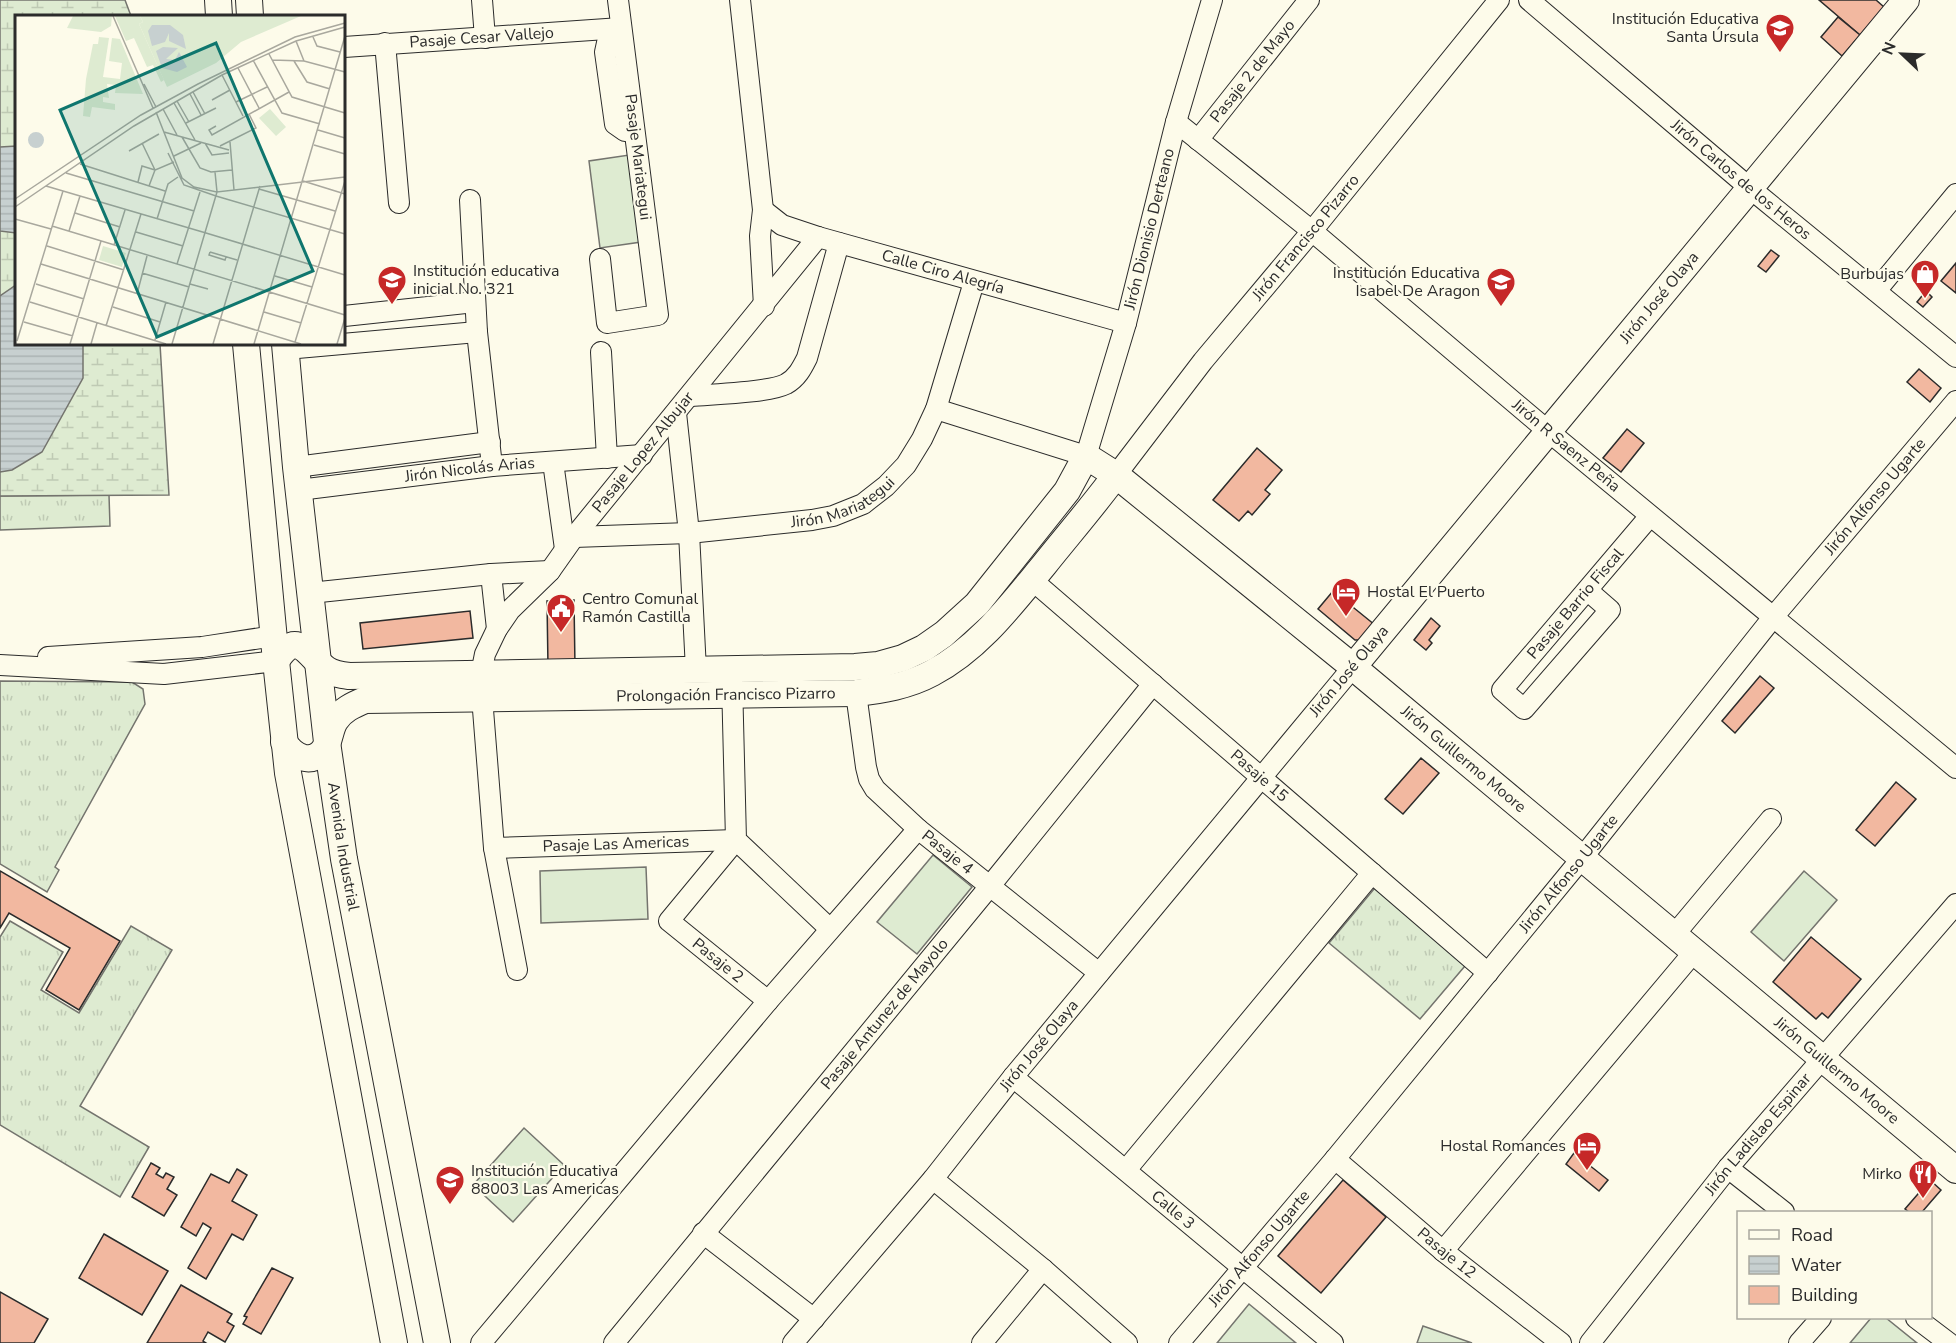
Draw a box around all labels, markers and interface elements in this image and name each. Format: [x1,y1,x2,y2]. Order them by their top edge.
place label: Institución Educativa Santa Úrsula [1612,8,1759,48]
school or university icon: Institución Educativa Santa Úrsula [1764,12,1796,54]
inset map [15,15,345,345]
street label: Pasaje 2 de Mayo [1205,15,1300,127]
street label: Pasaje Cesar Vallejo [409,22,555,53]
north arrow [1872,24,1932,84]
text: N [1877,39,1902,58]
street label: Pasaje Mariategui [619,93,657,221]
street label: Jirón Carlos de los Heros [1665,114,1816,245]
street label: Jirón Dionisio Derteano [1119,146,1180,313]
street label: Jirón Francisco Pizarro [1246,170,1364,306]
street label: Calle Ciro Alegría [879,244,1007,300]
street label: Jirón José Olaya [1614,247,1704,349]
shop icon: Burbujas [1909,258,1941,300]
place label: Institución educativa inicial No. 321 [413,260,559,300]
place label: Institución Educativa Isabel De Aragon [1333,262,1480,302]
place label: Burbujas [1840,263,1904,285]
school or university icon: Institución educativa inicial No. 321 [376,264,408,306]
school or university icon: Institución Educativa Isabel De Aragon [1485,266,1517,308]
street label: Pasaje Lopez Albujar [587,387,699,517]
street label: Jirón R Saenz Peña [1507,393,1625,497]
street label: Jirón Alfonso Ugarte [1819,434,1931,560]
street label: Jirón Nicolás Arias [402,452,536,488]
street label: Jirón Mariategui [789,472,900,533]
street label: Pasaje Barrio Fiscal [1522,543,1629,664]
hotel icon: Hostal El Puerto [1330,576,1362,618]
place label: Hostal El Puerto [1367,581,1485,603]
place label: Centro Comunal Ramón Castilla [582,588,698,628]
public building icon: Centro Comunal Ramón Castilla [545,592,577,634]
street label: Jirón José Olaya [1304,621,1394,722]
street label: Prolongación Francisco Pizarro [616,682,836,707]
street label: Jirón Guillermo Moore [1395,700,1531,818]
street label: Pasaje 15 [1226,745,1293,807]
street label: Avenida Industrial [322,781,365,913]
street label: Jirón Alfonso Ugarte [1513,810,1623,938]
street label: Pasaje 4 [917,825,978,880]
street label: Pasaje Las Americas [542,831,690,857]
street label: Pasaje 2 [687,933,748,988]
street label: Pasaje Antunez de Mayolo [816,934,954,1094]
street label: Jirón José Olaya [994,995,1084,1097]
street label: Jirón Guillermo Moore [1769,1011,1904,1129]
street label: Jirón Ladislao Espinar [1699,1068,1816,1201]
hotel icon: Hostal Romances [1571,1130,1603,1172]
place label: Hostal Romances [1440,1135,1566,1157]
restaurant icon: Mirko [1907,1158,1939,1200]
place label: Institución Educativa 88003 Las Americas [471,1160,619,1200]
place label: Mirko [1862,1163,1902,1185]
school or university icon: Institución Educativa 88003 Las Americas [434,1164,466,1206]
street label: Calle 3 [1146,1185,1199,1235]
street label: Jirón Alfonso Ugarte [1203,1185,1315,1312]
legend [1737,1211,1932,1319]
street label: Pasaje 12 [1412,1223,1481,1284]
text: Road [1791,1223,1833,1247]
text: Water [1791,1253,1842,1277]
text: Building [1791,1283,1858,1307]

